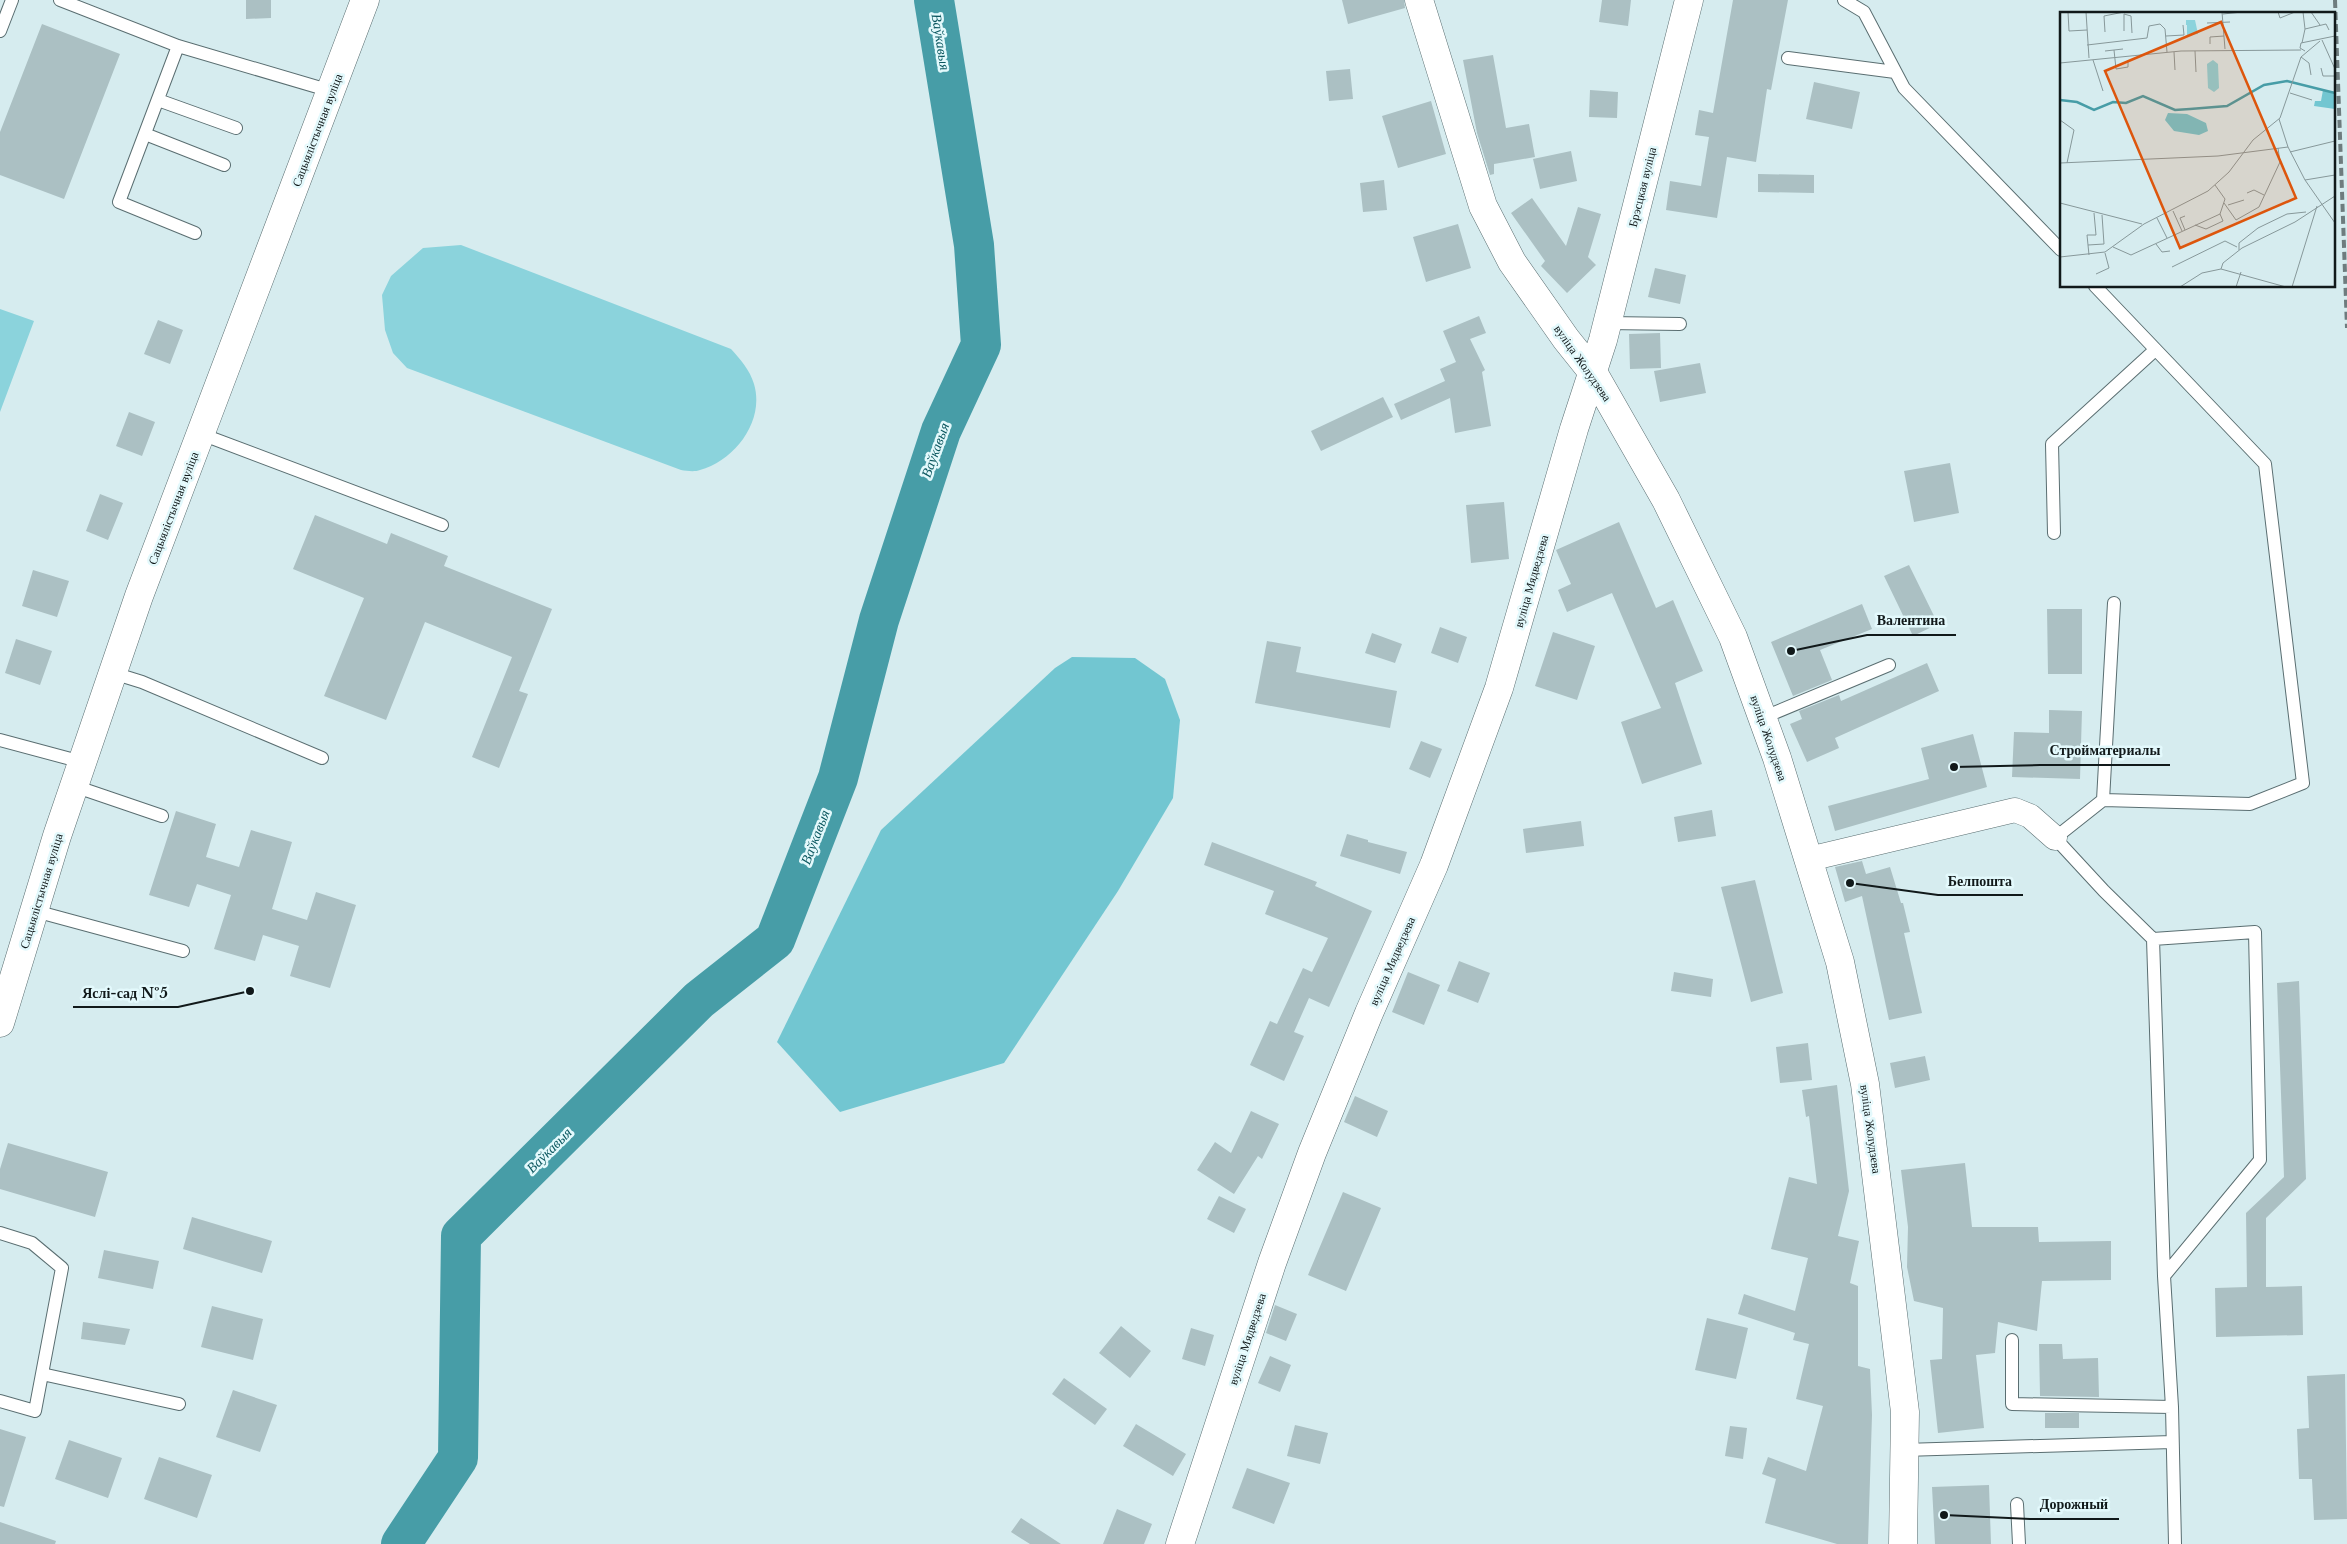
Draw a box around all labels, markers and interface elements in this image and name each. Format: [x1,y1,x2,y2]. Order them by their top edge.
water label: Ваўкавыя [928,12,954,72]
inset map [2060,12,2334,288]
street label: Сацыялістычная вуліца [289,71,346,189]
street label: Брэсцкая вуліца [1625,145,1659,229]
street label: вуліца Жолудзева [1551,322,1615,405]
water label: Ваўкавыя [917,420,953,480]
street label: Сацыялістычная вуліца [145,449,202,567]
street label: вуліца Мядведзева [1511,532,1552,629]
callout: Валентина [1867,606,1956,635]
text: Валентина [1877,611,1945,629]
street label: вуліца Жолудзева [1747,693,1791,783]
callout: Стройматериалы [2040,736,2170,765]
text: Стройматериалы [2050,741,2160,759]
water label: Ваўкавыя [796,807,834,867]
street label: Сацыялістычная вуліца [16,831,66,950]
callout: Белпошта [1938,866,2023,895]
text: Белпошта [1948,872,2012,890]
street label: вуліца Мядведзева [1366,914,1419,1008]
callout: Яслі-сад №5 [73,978,178,1007]
text: Яслі-сад №5 [82,984,168,1002]
street label: вуліца Жолудзева [1857,1084,1885,1175]
water label: Ваўкавыя [522,1123,576,1177]
street label: вуліца Мядведзева [1225,1291,1269,1387]
callout: Дорожный [2030,1490,2119,1519]
text: Дорожный [2040,1495,2108,1513]

